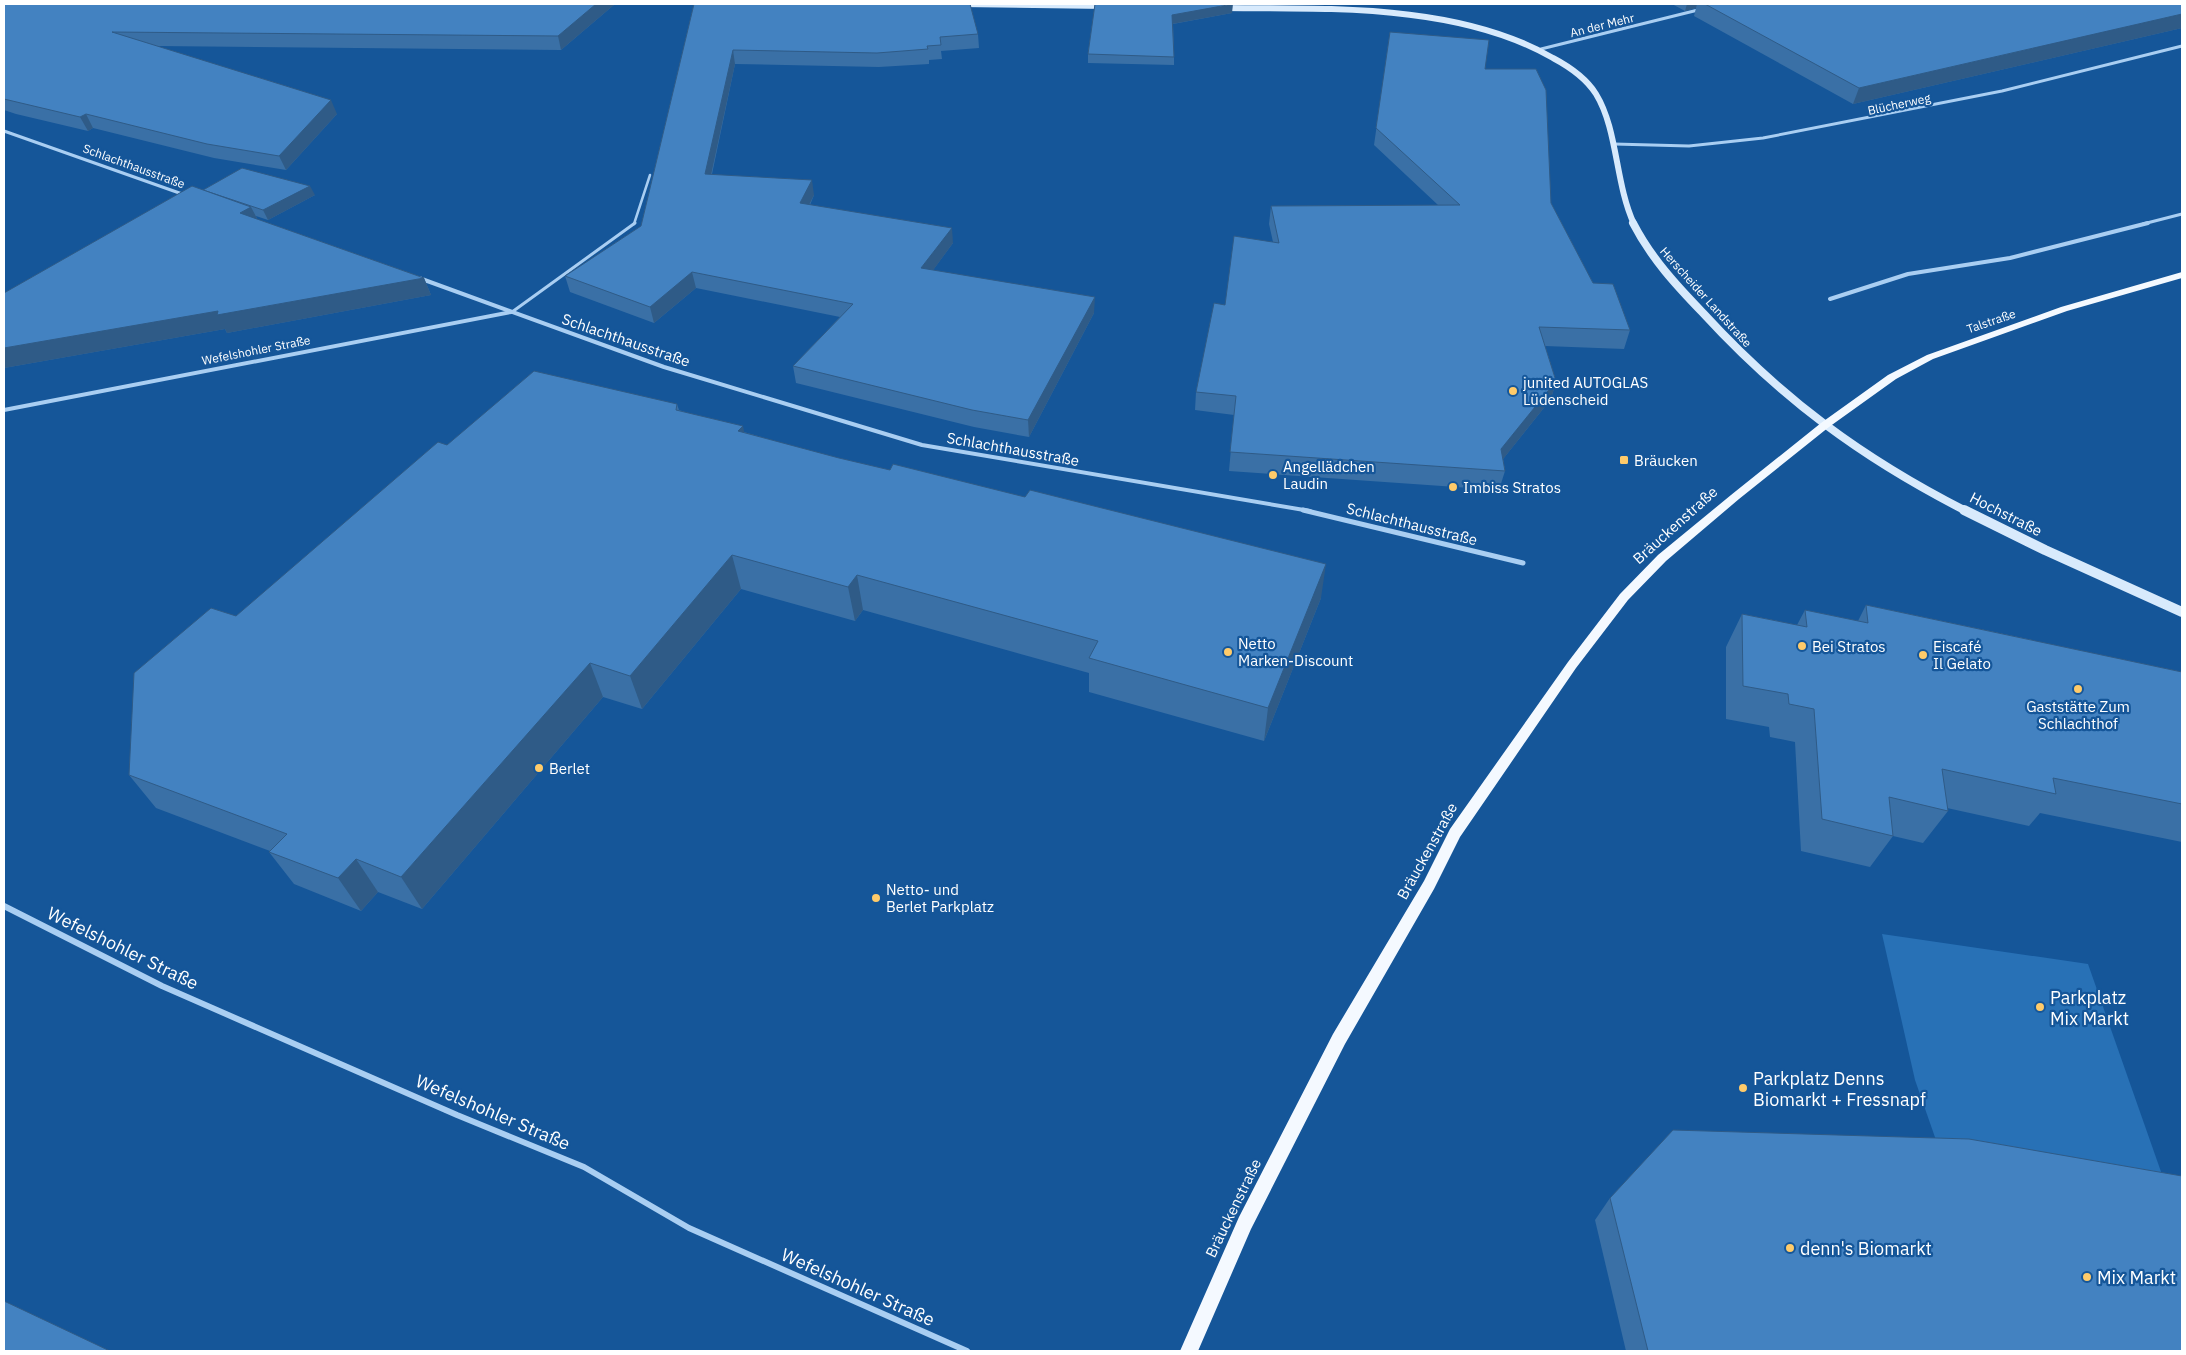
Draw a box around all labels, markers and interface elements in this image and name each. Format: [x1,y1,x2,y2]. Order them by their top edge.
street label: An der Mehr [1568,10,1636,40]
street label: Blücherweg [1866,90,1932,118]
street label: Schlachthausstraße [81,141,187,192]
street label: Herscheider Landstraße [1657,244,1755,351]
street label: Talstraße [1965,306,2018,336]
street label: Schlachthausstraße [559,309,693,371]
street label: Wefelshohler Straße [200,332,312,368]
place label: junited AUTOGLAS Lüdenscheid [1523,373,1648,409]
marker: junited AUTOGLAS Lüdenscheid [1507,385,1519,397]
street label: Schlachthausstraße [945,428,1081,470]
place label: Bräucken [1634,451,1698,470]
marker: Bräucken [1618,454,1630,466]
place label: Angellädchen Laudin [1283,457,1375,493]
marker: Angellädchen Laudin [1267,469,1279,481]
place label: Imbiss Stratos [1463,478,1561,497]
marker: Imbiss Stratos [1447,481,1459,493]
street label: Bräuckenstraße [1629,482,1721,568]
street label: Hochstraße [1967,488,2045,540]
street label: Schlachthausstraße [1345,499,1479,549]
place label: Netto Marken-Discount [1238,634,1353,670]
place label: Bei Stratos [1812,637,1886,656]
place label: Eiscafé Il Gelato [1933,637,1991,673]
marker: Bei Stratos [1796,640,1808,652]
marker: Netto Marken-Discount [1222,646,1234,658]
marker: Eiscafé Il Gelato [1917,649,1929,661]
marker: Gaststätte Zum Schlachthof [2072,683,2084,695]
place label: Gaststätte Zum Schlachthof [2026,697,2130,733]
place label: Berlet [549,759,590,778]
marker: Berlet [533,762,545,774]
street label: Bräuckenstraße [1393,799,1461,903]
place label: Netto- und Berlet Parkplatz [886,880,994,916]
marker: Netto- und Berlet Parkplatz [870,892,882,904]
street label: Wefelshohler Straße [44,901,202,995]
place label: Parkplatz Mix Markt [2050,986,2129,1030]
marker: Parkplatz Mix Markt [2034,1001,2046,1013]
place label: Parkplatz Denns Biomarkt + Fressnapf [1753,1067,1926,1111]
street label: Wefelshohler Straße [412,1069,574,1155]
marker: Parkplatz Denns Biomarkt + Fressnapf [1737,1082,1749,1094]
street label: Bräuckenstraße [1201,1156,1265,1260]
place label: denn's Biomarkt [1800,1237,1932,1260]
marker: denn's Biomarkt [1784,1242,1796,1254]
street label: Wefelshohler Straße [778,1243,938,1331]
place label: Mix Markt [2097,1266,2176,1289]
marker: Mix Markt [2081,1271,2093,1283]

